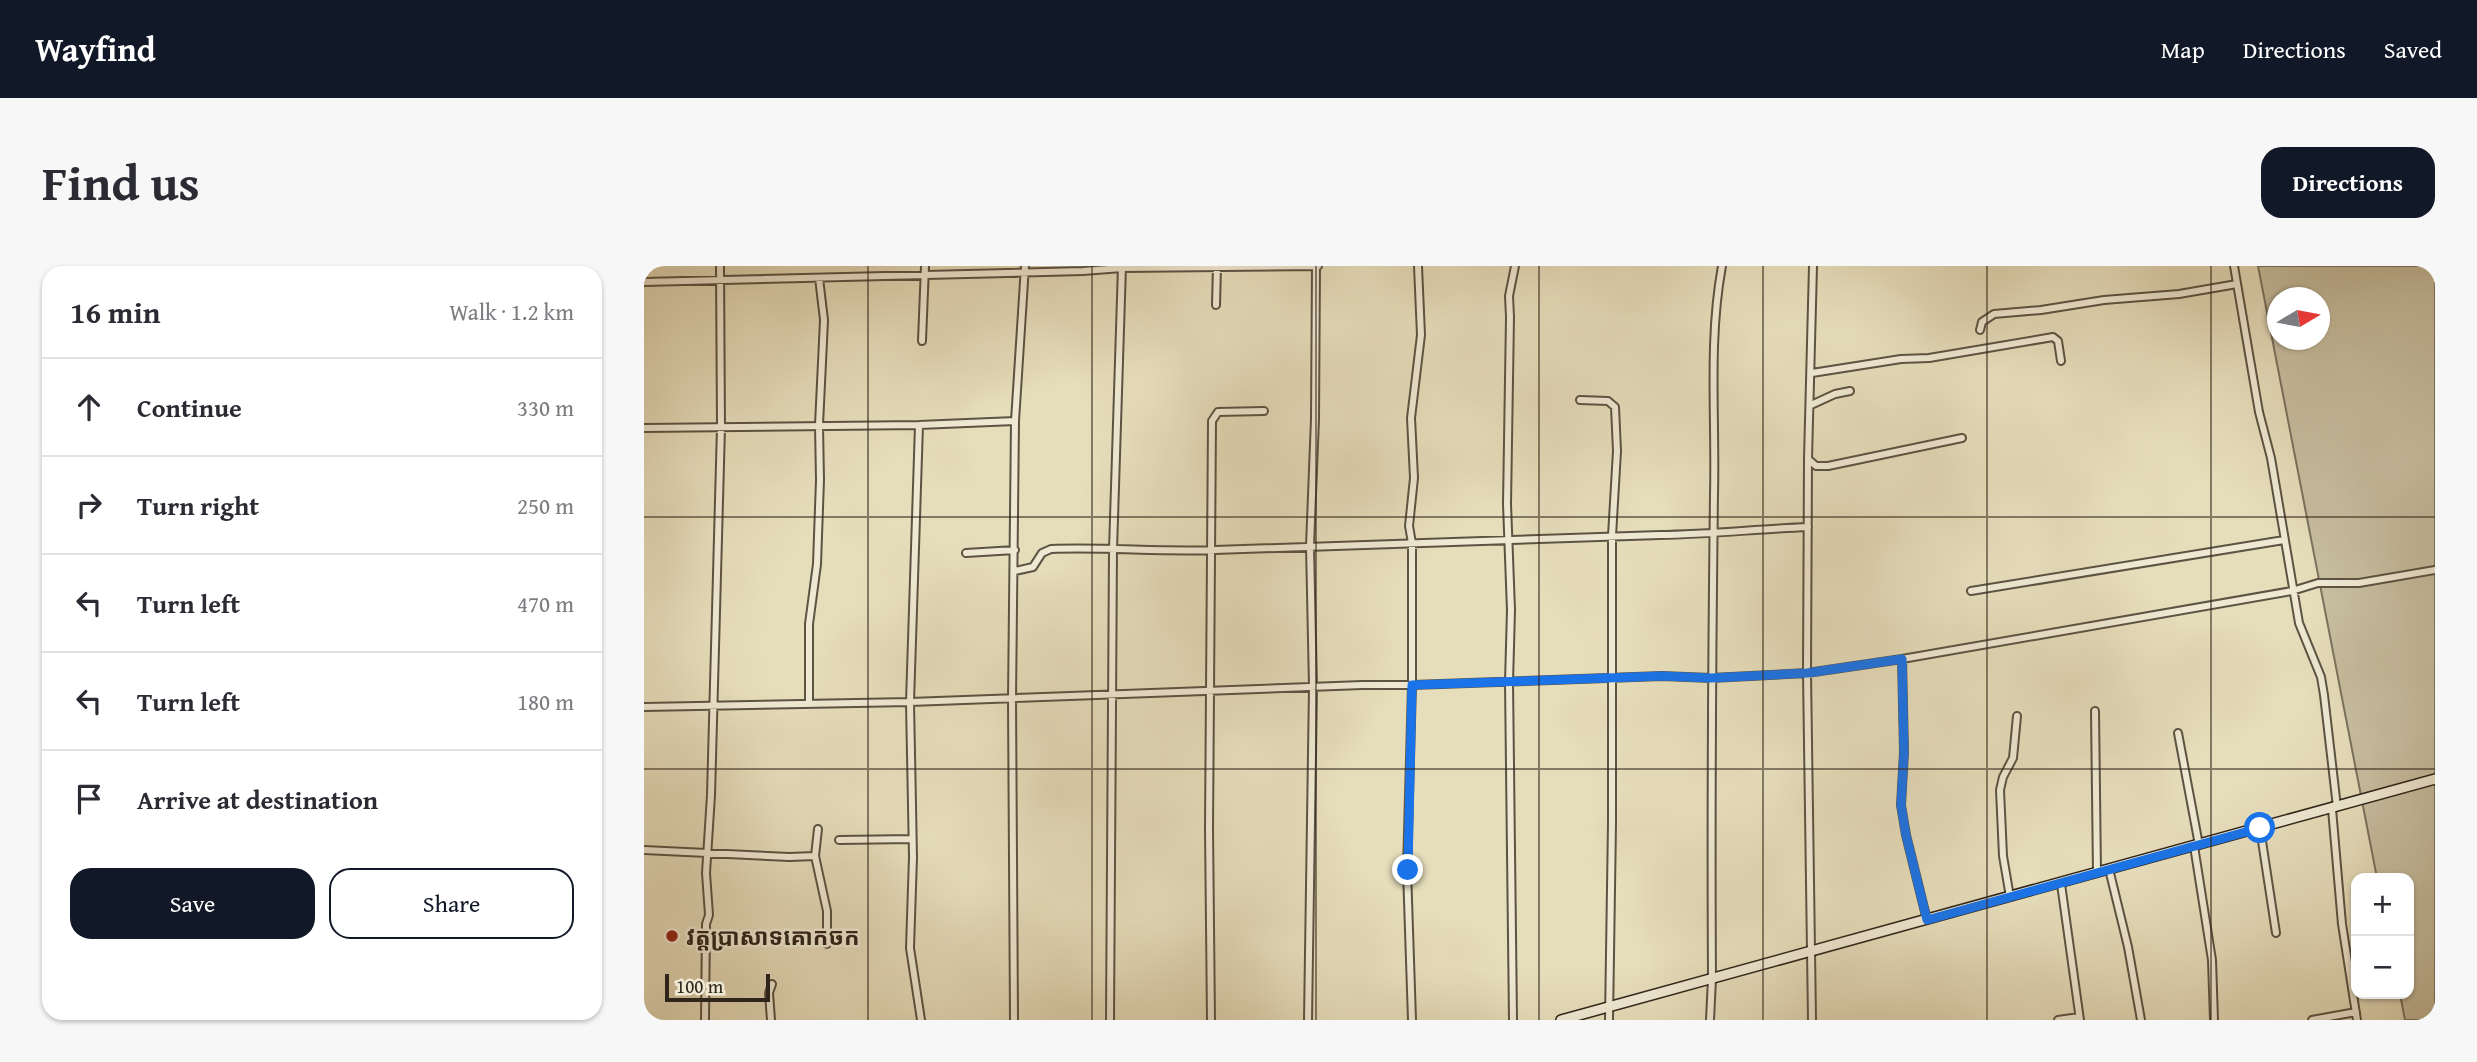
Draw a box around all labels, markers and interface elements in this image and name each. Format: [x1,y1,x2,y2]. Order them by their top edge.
text: Wayfind [35,25,156,73]
text: Map [2161,32,2205,67]
text: Directions [2243,32,2346,67]
text: Saved [2384,32,2442,67]
text: Find us [42,146,200,218]
button: Directions [2261,147,2435,218]
north arrow [2267,287,2330,350]
text: 16 min [70,290,160,334]
text: Walk · 1.2 km [449,295,574,328]
icon: ahead [70,388,108,426]
text: Continue [137,388,242,427]
text: 330 m [517,391,574,424]
icon: right [70,486,108,524]
text: Turn right [137,486,259,525]
text: 250 m [517,489,574,522]
icon: left [70,584,108,622]
text: Turn left [137,584,240,623]
text: 470 m [517,587,574,620]
icon: left [70,682,108,720]
text: Turn left [137,682,240,721]
text: 180 m [517,685,574,718]
icon: arrive [70,780,108,818]
text: Arrive at destination [137,780,378,819]
route start [2244,812,2275,843]
route end [1392,854,1423,885]
button: Save [70,868,315,939]
button: Share [329,868,574,939]
map controls [2351,873,2414,999]
button: + [2351,873,2414,936]
place label: វត្តប្រាសាទគោកចក [686,920,860,953]
marker: វត្តប្រាសាទគោកចក [664,928,680,944]
button: − [2351,936,2414,999]
scale bar [665,971,770,1003]
text: 100 m [676,972,723,1000]

